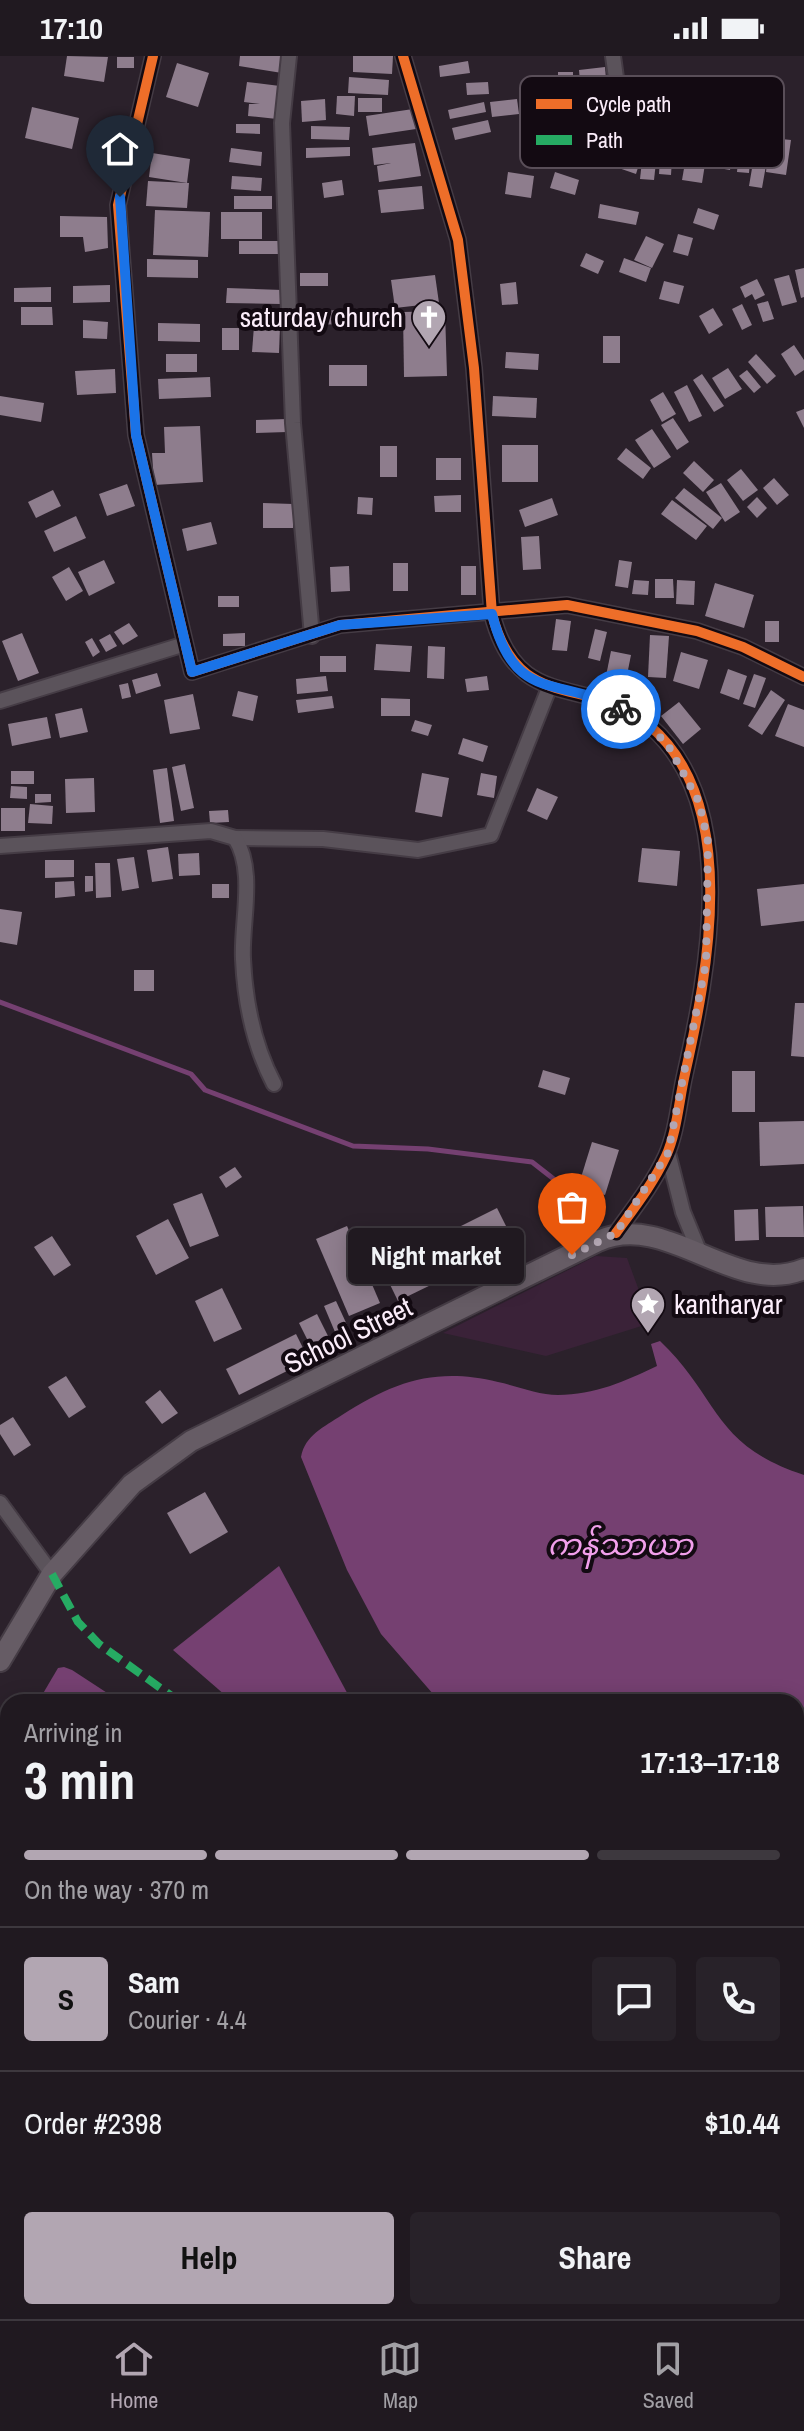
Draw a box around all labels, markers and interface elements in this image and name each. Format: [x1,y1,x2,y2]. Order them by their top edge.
text: 17:10 [40,8,103,48]
legend [520,76,784,168]
text: Cycle path [586,89,671,119]
pin [86,115,154,197]
text: Path [586,125,623,155]
icon: home [98,127,142,171]
place label: saturday church [240,298,403,336]
church icon: saturday church [410,298,448,348]
courier [581,669,661,749]
icon: bike [599,687,643,731]
pin [538,1173,606,1255]
icon: bag [550,1185,594,1229]
callout: Night market [348,1227,524,1283]
text: Night market [371,1238,501,1273]
place icon: kantharyar [629,1285,667,1335]
place label: kantharyar [674,1285,783,1323]
street label: School Street [278,1288,418,1382]
water label: ကန်သာယာ [547,1524,694,1570]
text: Arriving in [24,1715,122,1750]
text: 17:13–17:18 [641,1742,780,1782]
text: 3 min [24,1745,135,1815]
text: On the way · 370 m [24,1872,209,1907]
button: chat [592,1957,676,2041]
button: phone [696,1957,780,2041]
text: Sam [128,1962,180,2002]
text: S [58,1979,74,2019]
text: Courier · 4.4 [128,2002,247,2037]
text: Order #2398 [24,2103,162,2143]
text: $10.44 [705,2103,780,2143]
button: Help [24,2212,394,2304]
button: Share [410,2212,780,2304]
tab: Home [110,2337,158,2415]
tab: Map [378,2337,422,2415]
tab: Saved [643,2337,694,2415]

